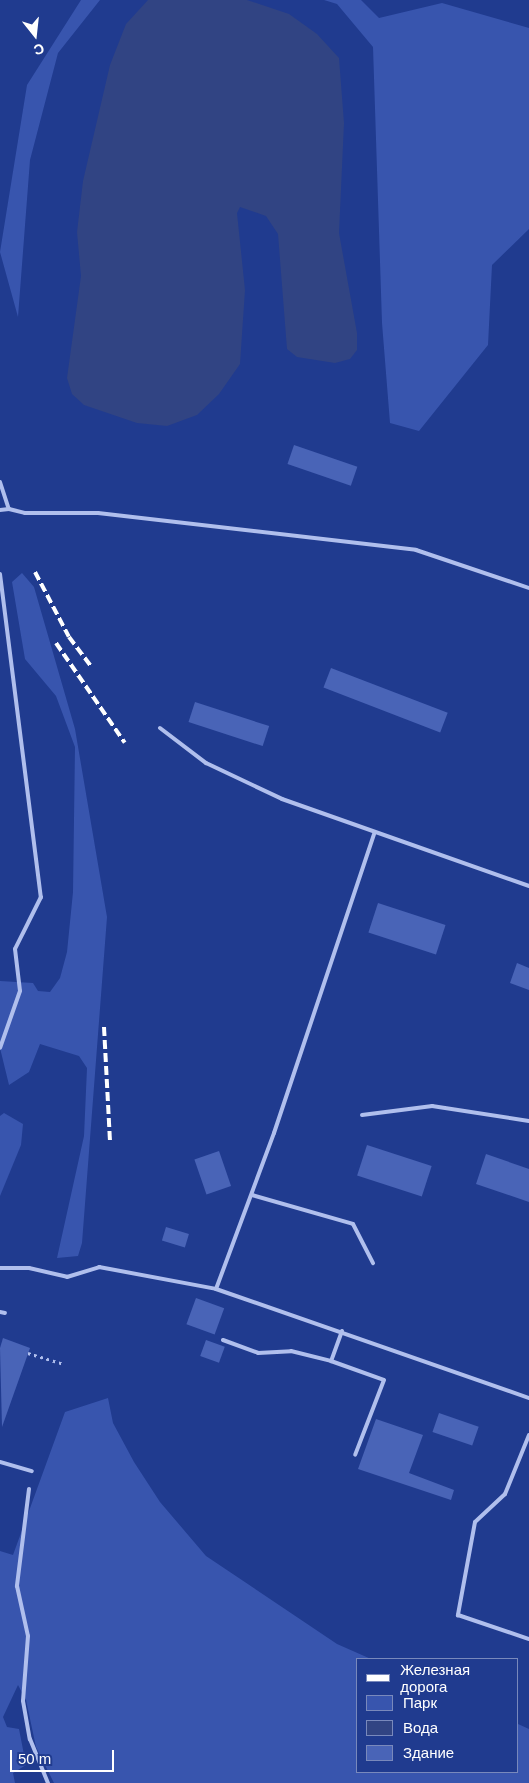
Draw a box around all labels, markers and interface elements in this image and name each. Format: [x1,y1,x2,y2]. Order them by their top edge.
north arrow [10,10,60,60]
text: С [32,40,46,59]
legend [356,1658,519,1773]
text: Железная дорога [400,1661,470,1695]
text: Парк [403,1694,437,1711]
text: Вода [403,1719,438,1736]
scale bar [12,1740,116,1772]
text: Здание [403,1744,454,1761]
text: 50 m [18,1750,51,1767]

